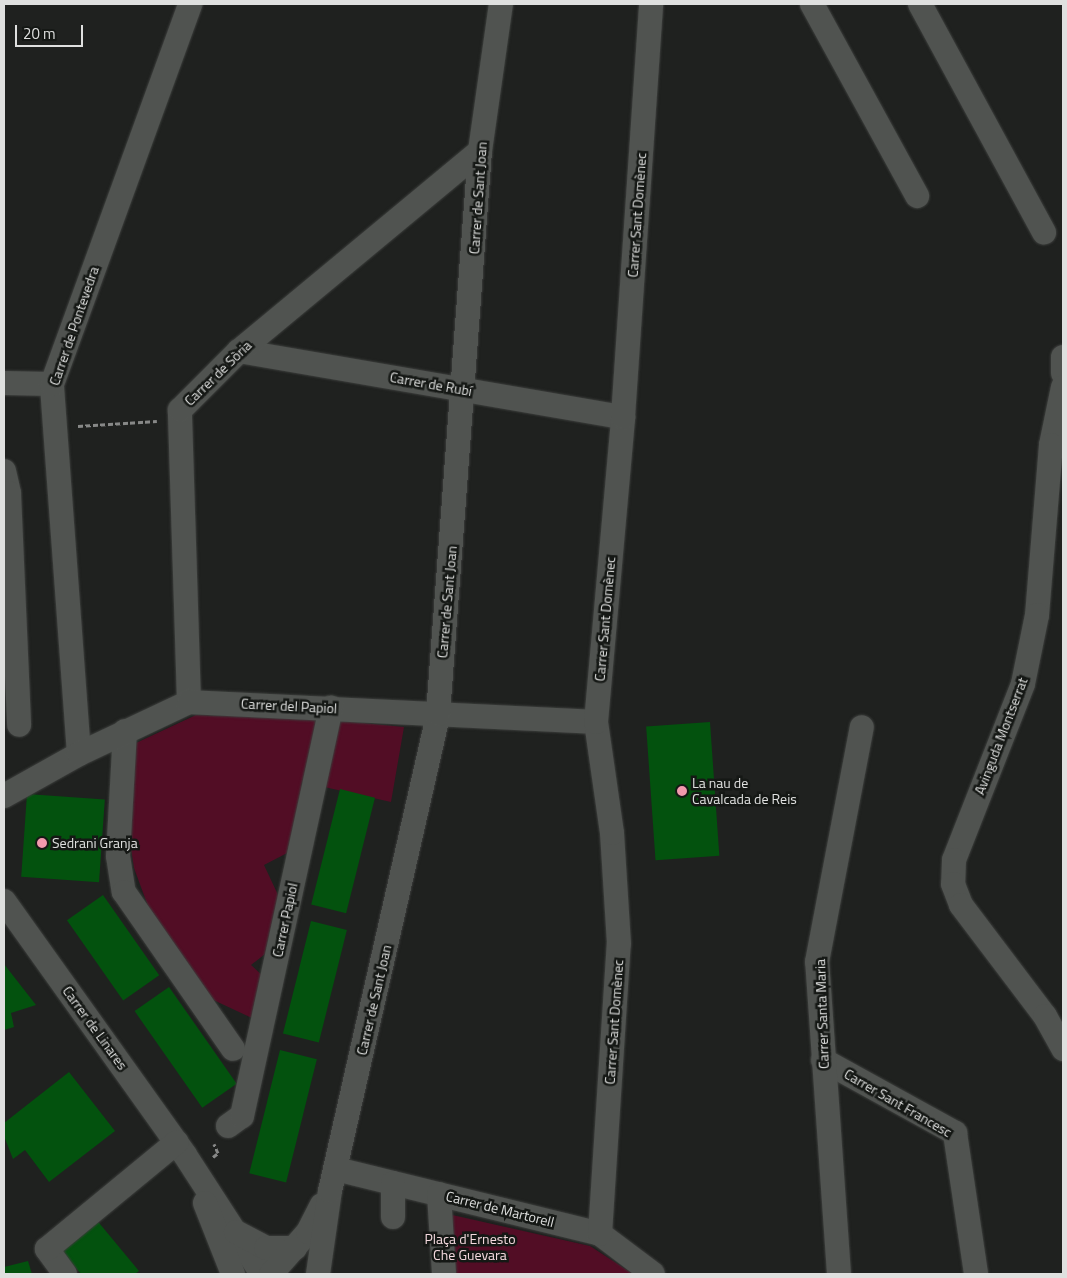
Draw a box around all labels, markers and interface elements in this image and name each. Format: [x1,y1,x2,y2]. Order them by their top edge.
scale bar [18,15,85,47]
text: 20 m [23,22,56,45]
street label: Carrer de Sant Joan [466,141,490,255]
street label: Carrer Sant Domènec [624,152,650,278]
street label: Carrer de Pontevedra [46,264,102,388]
street label: Carrer de Sòria [181,337,255,409]
street label: Carrer de Rubí [389,369,473,399]
street label: Carrer de Sant Joan [434,545,460,659]
street label: Carrer Sant Domènec [591,556,619,682]
street label: Avinguda Montserrat [971,675,1031,797]
street label: Carrer del Papiol [240,695,338,717]
place label: La nau de Cavalcada de Reis [692,775,797,808]
marker: La nau de Cavalcada de Reis [676,785,688,797]
place label: Sedrani Granja [52,835,138,851]
marker: Sedrani Granja [36,837,48,849]
street label: Carrer Papiol [269,881,301,959]
street label: Carrer de Sant Joan [353,943,395,1057]
street label: Carrer Sant Domènec [601,959,627,1085]
street label: Carrer Santa Maria [812,959,832,1069]
street label: Carrer de Linares [59,983,131,1073]
street label: Carrer Sant Francesc [841,1065,955,1141]
street label: Carrer de Martorell [444,1187,556,1231]
park label: Plaça d'Ernesto Che Guevara [424,1231,516,1264]

